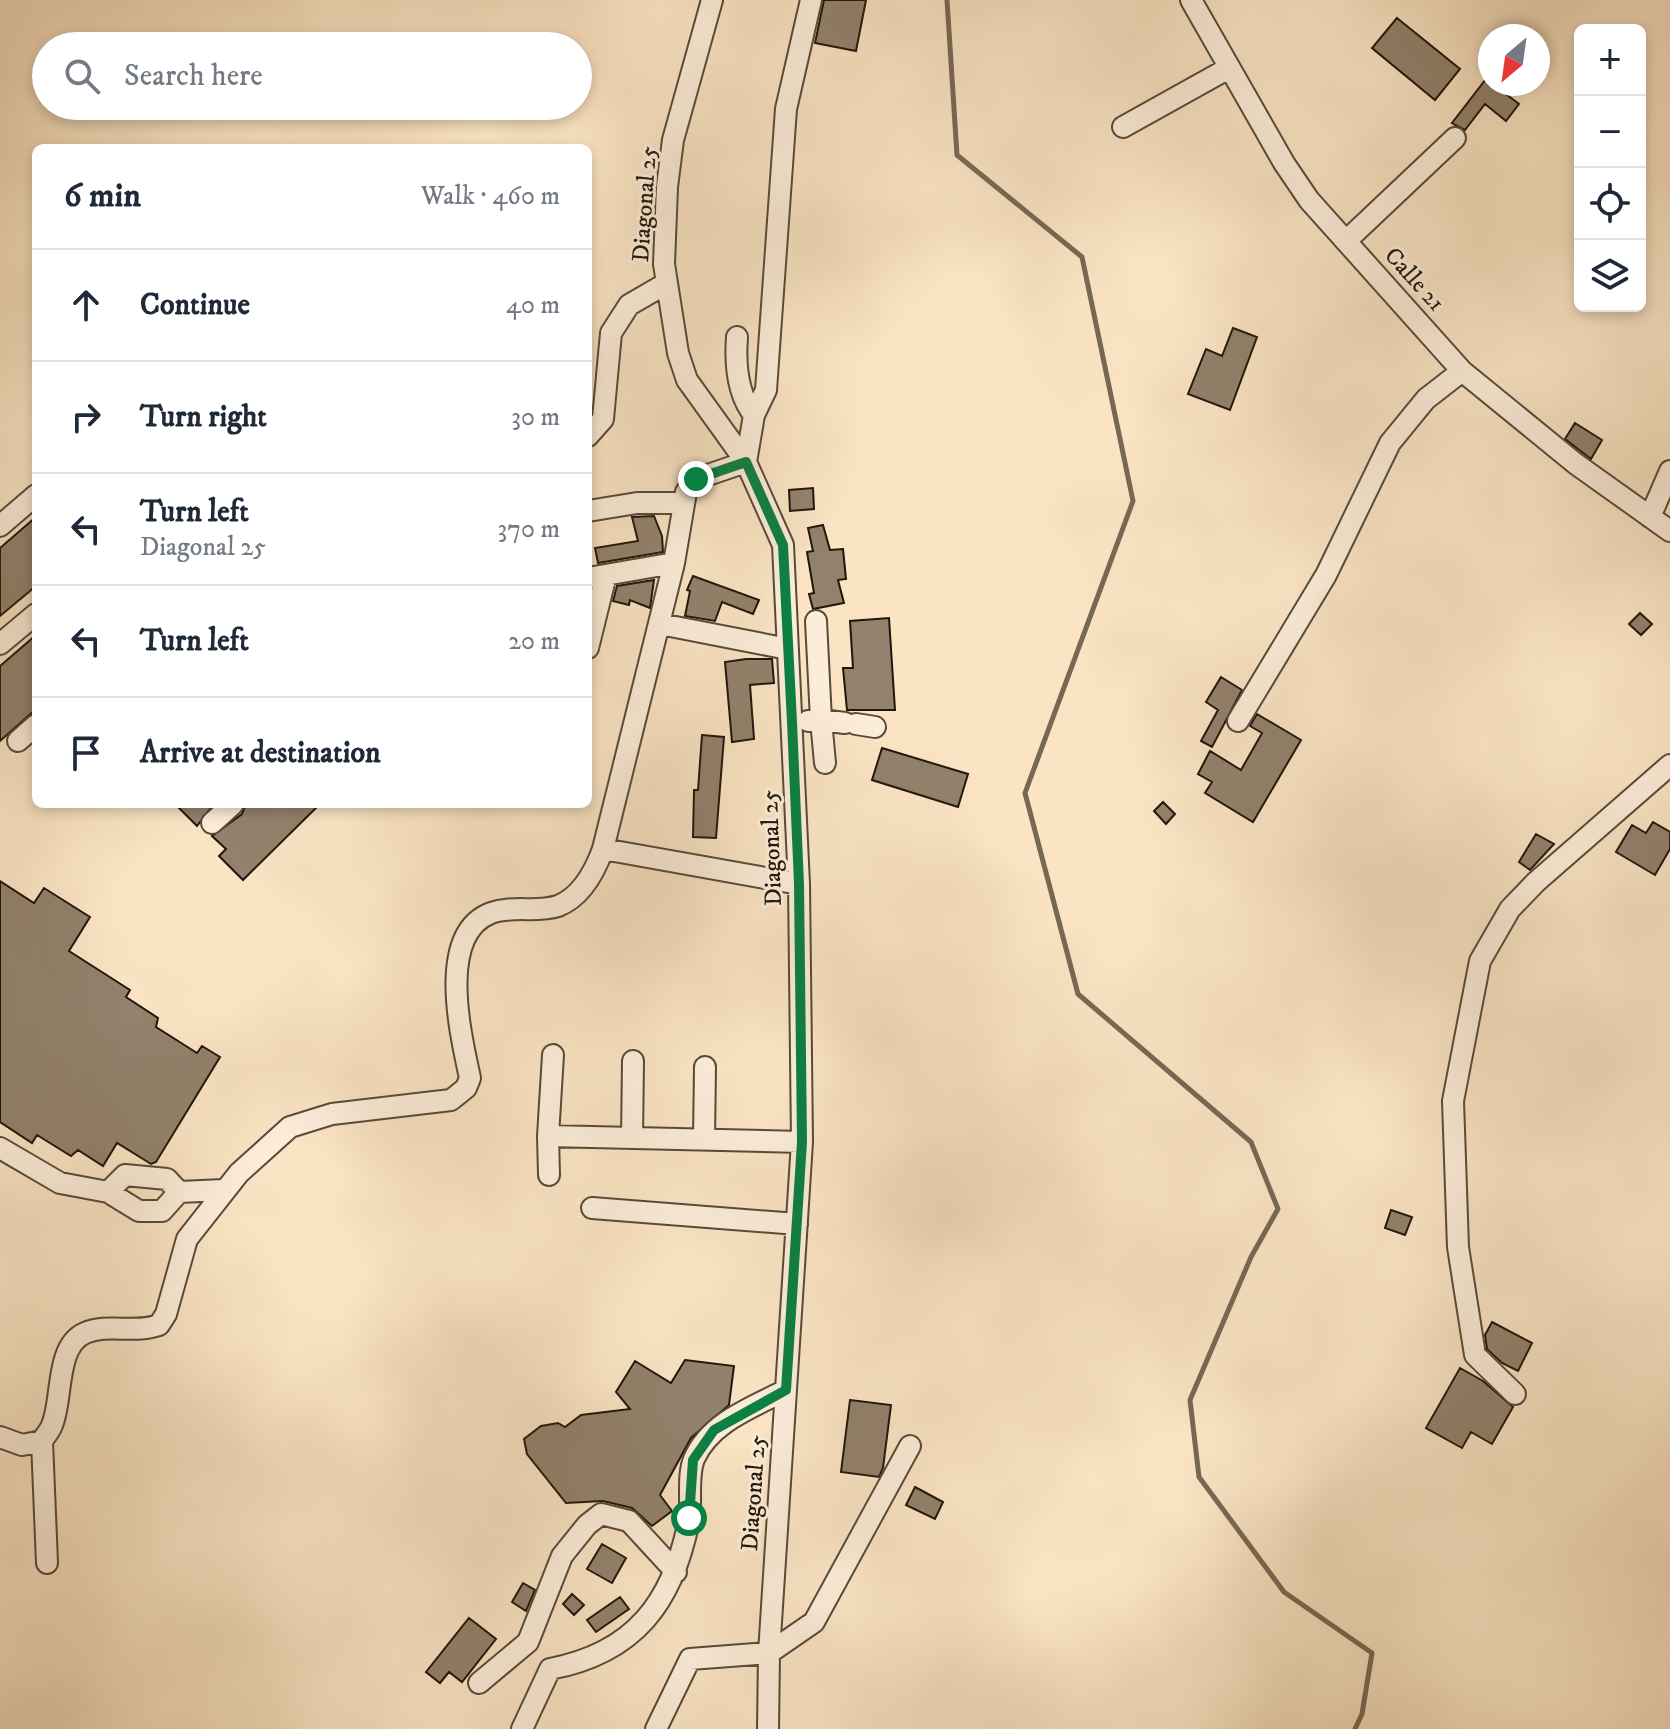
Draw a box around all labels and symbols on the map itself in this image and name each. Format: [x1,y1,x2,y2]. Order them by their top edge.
north arrow [1478,24,1550,96]
street label: Diagonal 25 [626,145,664,263]
street label: Calle 21 [1378,241,1451,318]
route end [678,461,714,497]
street label: Diagonal 25 [755,789,789,907]
street label: Diagonal 25 [735,1434,773,1552]
route start [671,1500,707,1536]

